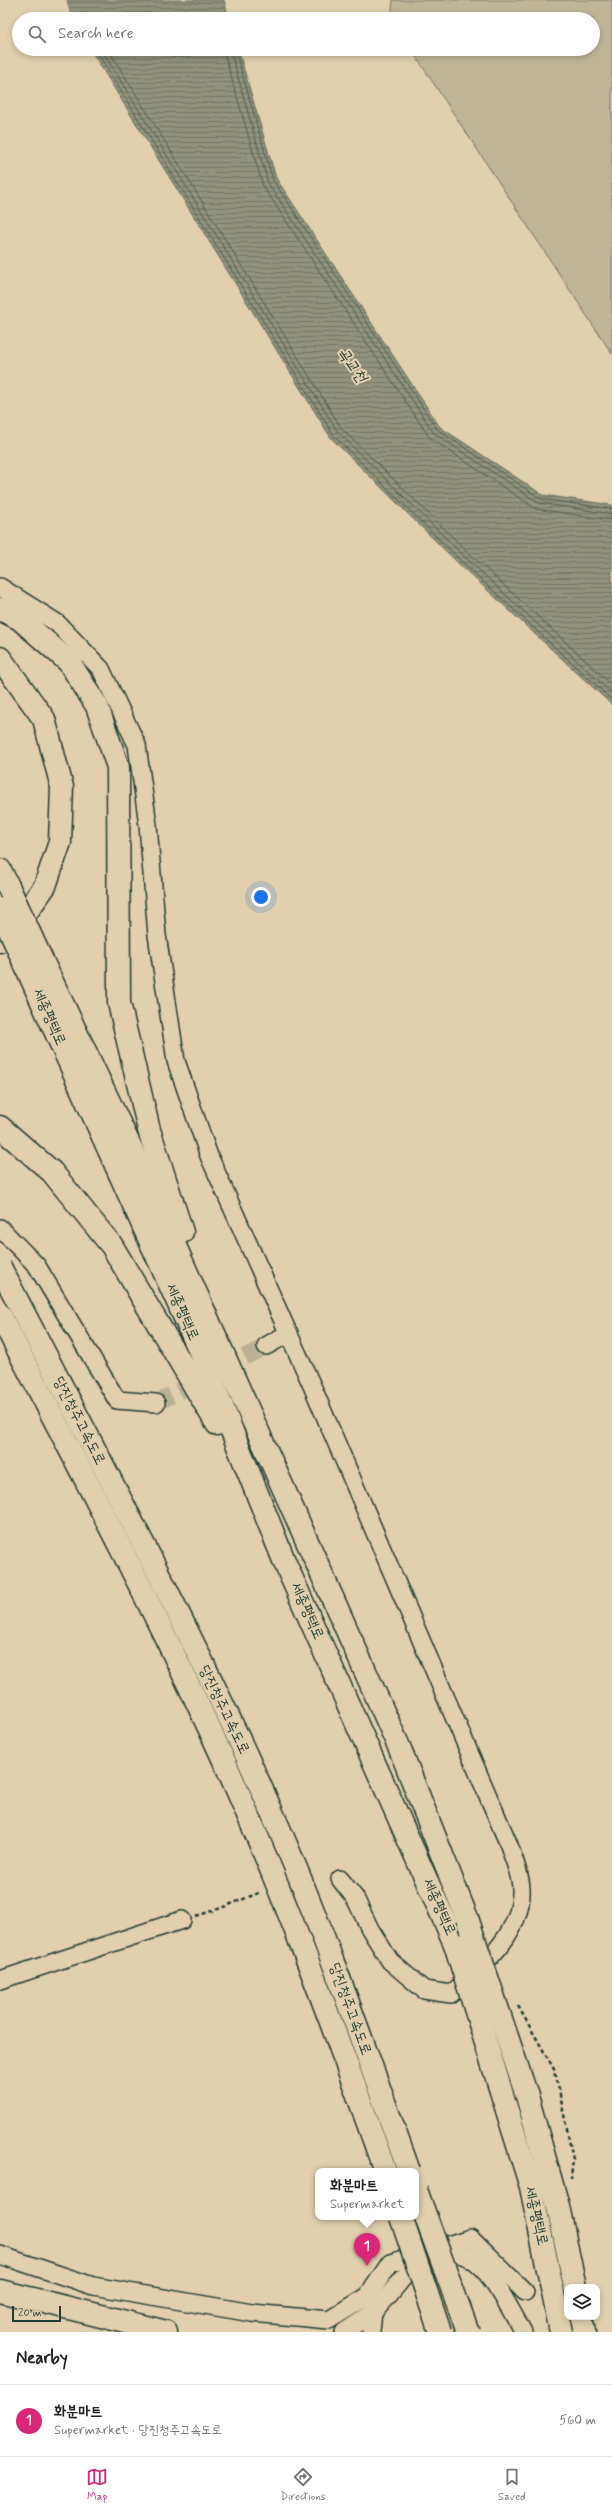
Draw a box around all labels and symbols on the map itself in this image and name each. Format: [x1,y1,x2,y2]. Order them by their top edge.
water label: 곡교천 [332,343,373,389]
your location [251,887,271,907]
street label: 세종평택로 [28,985,70,1049]
street label: 세종평택로 [161,1280,203,1344]
street label: 당진청주고속도로 [48,1373,110,1469]
street label: 세종평택로 [286,1579,328,1643]
street label: 당진청주고속도로 [194,1662,254,1758]
street label: 세종평택로 [418,1875,460,1939]
street label: 당진청주고속도로 [324,1960,376,2058]
street label: 세종평택로 [519,2184,553,2248]
pin: 1 [354,2233,380,2266]
scale bar [12,2304,61,2323]

